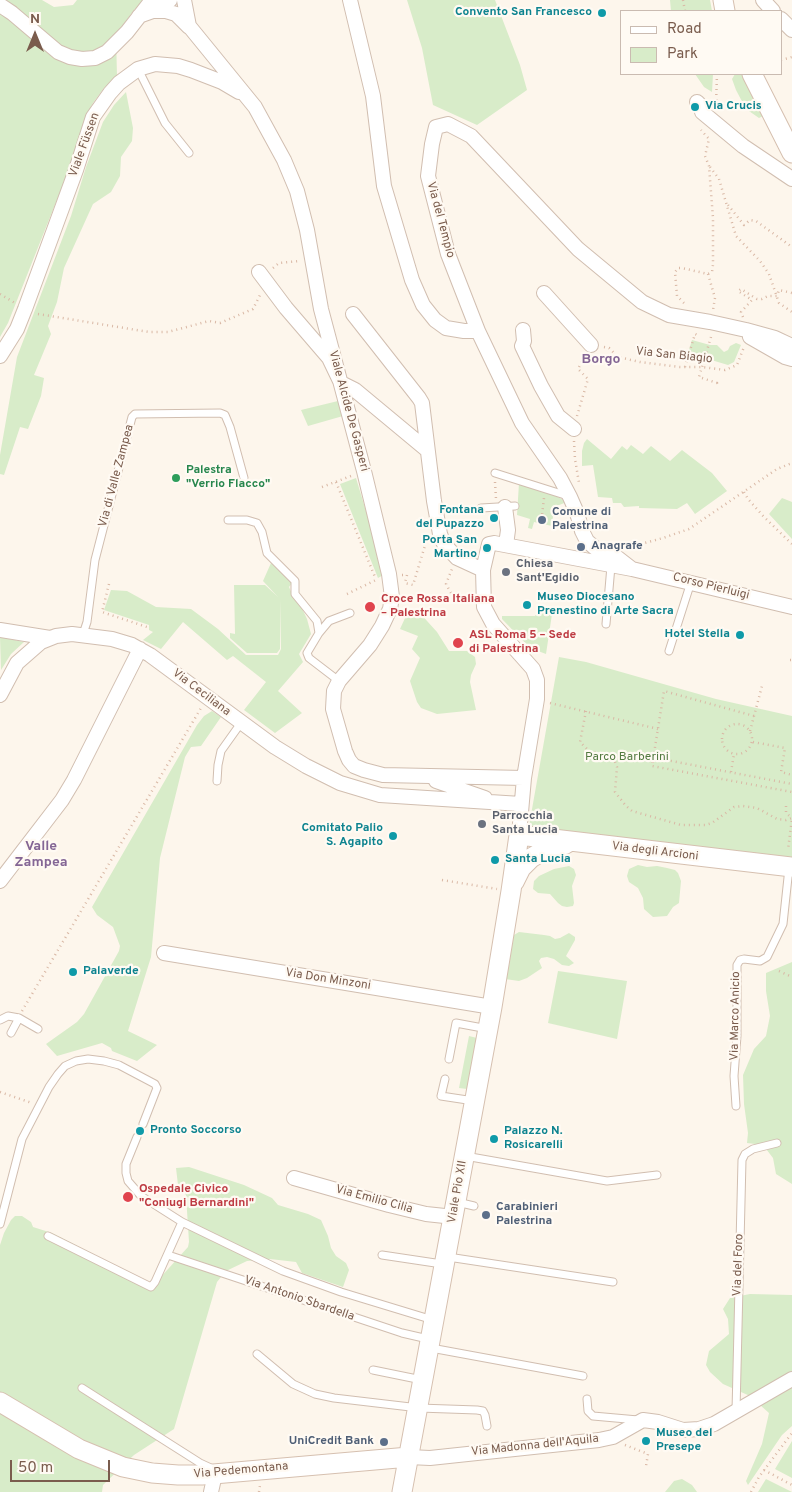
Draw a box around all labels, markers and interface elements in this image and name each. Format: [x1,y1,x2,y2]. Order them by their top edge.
place label: Convento San Francesco [455,6,592,20]
marker: Convento San Francesco [596,7,608,19]
north arrow [10,10,60,60]
legend [620,10,782,75]
text: N [30,11,40,28]
text: Road [667,20,702,39]
text: Park [667,45,698,64]
place label: Via Crucis [705,100,762,114]
marker: Via Crucis [689,101,701,113]
street label: Viale Füssen [67,111,103,179]
street label: Via del Tempio [423,180,457,260]
street label: Via San Biagio [635,345,713,367]
street label: Viale Alcide De Gasperi [325,349,371,473]
district label: Borgo [582,352,620,368]
street label: Via di Valle Zampea [96,423,138,529]
place label: Palestra "Verrio Flacco" [186,464,270,492]
marker: Palestra "Verrio Flacco" [170,472,182,484]
place label: Fontana del Pupazzo [416,504,484,532]
place label: Comune di Palestrina [552,506,611,534]
marker: Fontana del Pupazzo [488,512,500,524]
marker: Comune di Palestrina [536,514,548,526]
place label: Porta San Martino [422,534,477,562]
place label: Anagrafe [591,540,643,554]
marker: Anagrafe [575,541,587,553]
marker: Porta San Martino [481,542,493,554]
place label: Chiesa Sant'Egidio [516,558,579,586]
marker: Chiesa Sant'Egidio [500,566,512,578]
street label: Corso Pierluigi [671,571,751,603]
place label: Museo Diocesano Prenestino di Arte Sacra [537,591,674,619]
place label: Croce Rossa Italiana – Palestrina [381,593,495,621]
marker: Museo Diocesano Prenestino di Arte Sacra [521,599,533,611]
marker: Croce Rossa Italiana – Palestrina [363,600,377,614]
place label: Hotel Stella [665,628,730,642]
place label: ASL Roma 5 – Sede di Palestrina [469,629,576,657]
marker: Hotel Stella [734,629,746,641]
marker: ASL Roma 5 – Sede di Palestrina [451,636,465,650]
street label: Via Ceciliana [169,666,233,720]
park label: Parco Barberini [585,751,669,765]
place label: Parrocchia Santa Lucia [492,810,558,838]
marker: Parrocchia Santa Lucia [476,818,488,830]
place label: Comitato Palio S. Agapito [301,822,383,850]
marker: Comitato Palio S. Agapito [387,830,399,842]
district label: Valle Zampea [15,839,67,872]
street label: Via degli Arcioni [611,840,699,864]
place label: Santa Lucia [505,853,571,867]
marker: Santa Lucia [489,854,501,866]
place label: Palaverde [83,965,139,979]
marker: Palaverde [67,966,79,978]
street label: Via Don Minzoni [284,966,372,994]
street label: Via Marco Anicio [728,971,744,1061]
place label: Pronto Soccorso [150,1124,242,1138]
marker: Pronto Soccorso [134,1125,146,1137]
place label: Palazzo N. Rosicarelli [504,1125,563,1153]
marker: Palazzo N. Rosicarelli [488,1133,500,1145]
street label: Viale Pio XII [445,1159,471,1225]
place label: Ospedale Civico "Coniugi Bernardini" [139,1183,254,1211]
street label: Via Emilio Cilia [334,1183,414,1217]
marker: Ospedale Civico "Coniugi Bernardini" [121,1190,135,1204]
place label: Carabinieri Palestrina [496,1201,558,1229]
marker: Carabinieri Palestrina [480,1209,492,1221]
street label: Via del Foro [731,1233,747,1297]
street label: Via Antonio Sbardella [242,1273,356,1325]
place label: Museo del Presepe [656,1427,712,1455]
street label: Via Madonna dell'Aquila [471,1432,599,1460]
place label: UniCredit Bank [289,1435,374,1449]
marker: Museo del Presepe [640,1435,652,1447]
marker: UniCredit Bank [378,1436,390,1448]
scale bar [12,1450,112,1482]
text: 50 m [18,1459,53,1478]
street label: Via Pedemontana [193,1460,289,1482]

